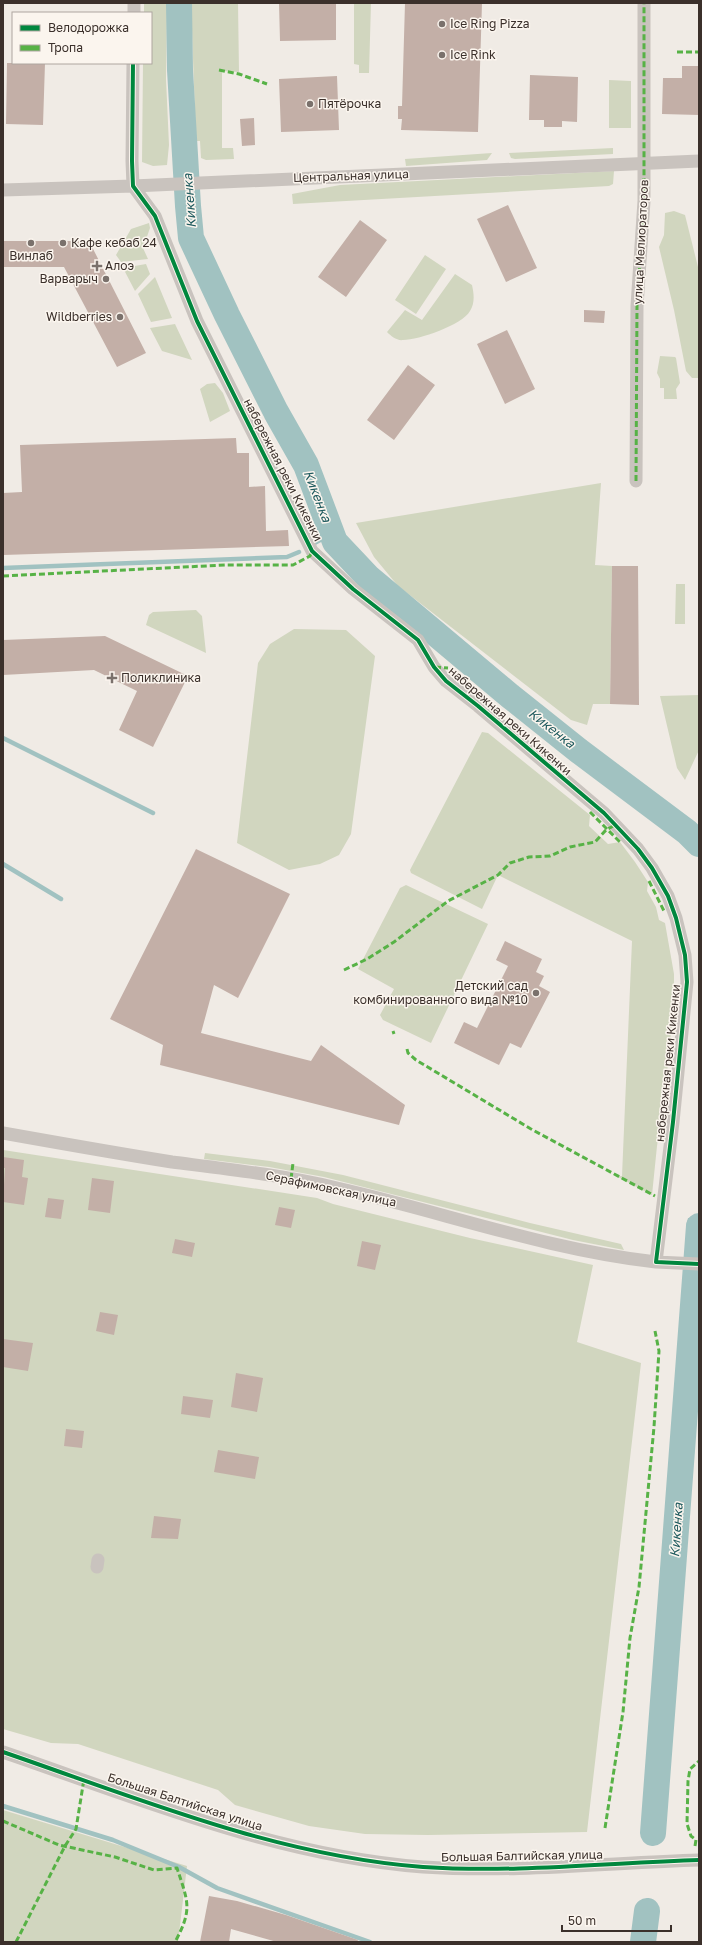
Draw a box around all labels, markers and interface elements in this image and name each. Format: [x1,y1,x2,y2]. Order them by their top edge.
legend [12,12,152,64]
place label: Ice Ring Pizza [450,16,530,31]
marker: Ice Ring Pizza [437,19,447,29]
text: Велодорожка [48,20,129,35]
text: Тропа [48,40,83,55]
place label: Ice Rink [450,47,496,62]
marker: Ice Rink [437,50,447,60]
place label: Пятёрочка [318,96,381,111]
marker: Пятёрочка [305,99,315,109]
street label: Центральная улица [293,166,409,185]
water label: Кикенка [179,173,199,229]
street label: улица Мелиораторов [630,179,651,305]
place label: Кафе кебаб 24 [71,235,157,250]
marker: Винлаб [26,238,36,248]
marker: Кафе кебаб 24 [58,238,68,248]
place label: Винлаб [9,248,53,263]
place label: Алоэ [105,258,134,273]
marker: Алоэ [92,261,102,271]
place label: Варварыч [39,271,98,286]
marker: Варварыч [101,274,111,284]
place label: Wildberries [46,309,112,324]
marker: Wildberries [115,312,125,322]
street label: набережная реки Кикенки [241,396,326,544]
water label: Кикенка [301,468,335,525]
street label: набережная реки Кикенки [446,663,575,778]
place label: Поликлиника [121,670,201,685]
marker: Поликлиника [106,672,118,684]
water label: Кикенка [526,705,579,751]
place label: Детский сад комбинированного вида №10 [353,978,528,1007]
street label: набережная реки Кикенки [652,983,683,1142]
marker: Детский сад комбинированного вида №10 [531,988,541,998]
street label: Серафимовская улица [264,1167,398,1210]
water label: Кикенка [666,1502,686,1558]
street label: Большая Балтийская улица [106,1769,265,1834]
street label: Большая Балтийская улица [441,1847,603,1864]
scale bar [562,1907,671,1933]
text: 50 m [568,1913,596,1928]

